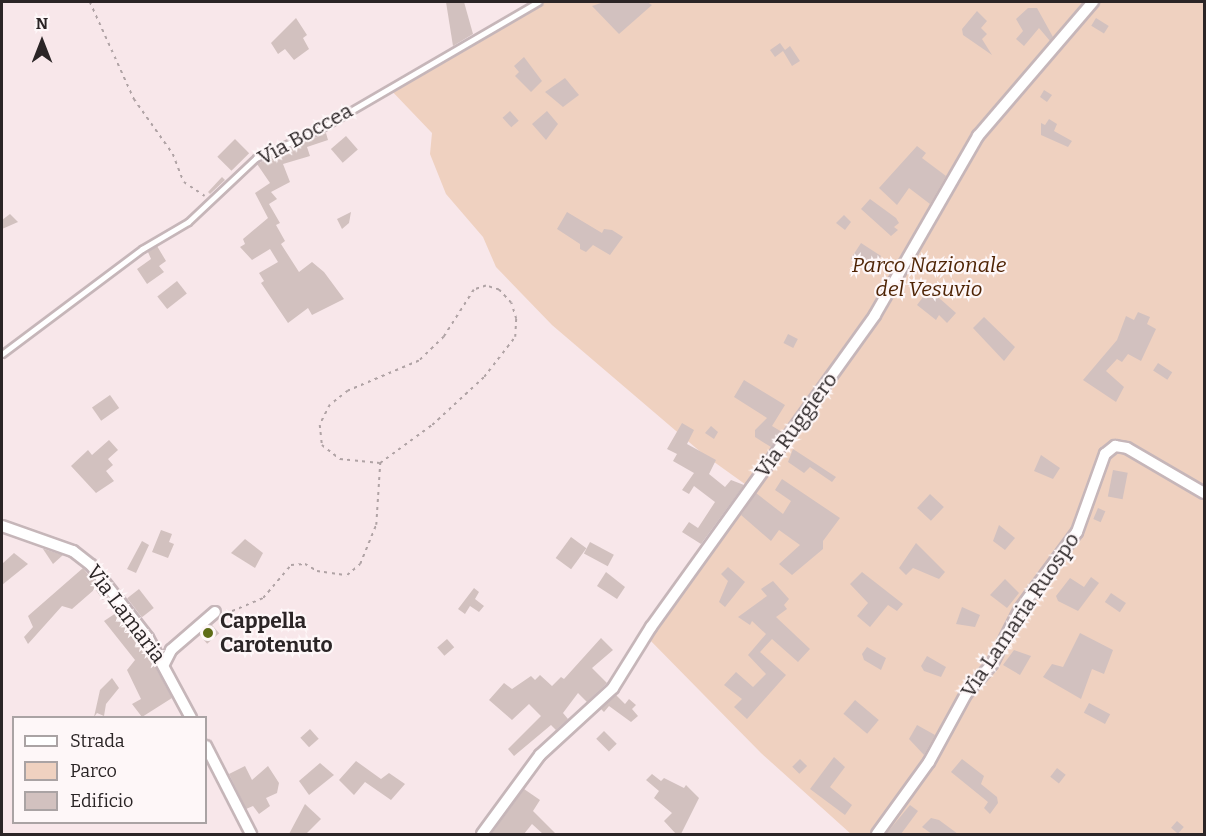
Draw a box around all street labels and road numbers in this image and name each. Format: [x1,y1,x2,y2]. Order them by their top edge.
street label: Via Boccea [253,98,357,170]
street label: Via Ruggiero [749,368,843,482]
street label: Via Lamaria Ruospo [955,528,1085,702]
street label: Via Lamaria [81,560,171,668]

